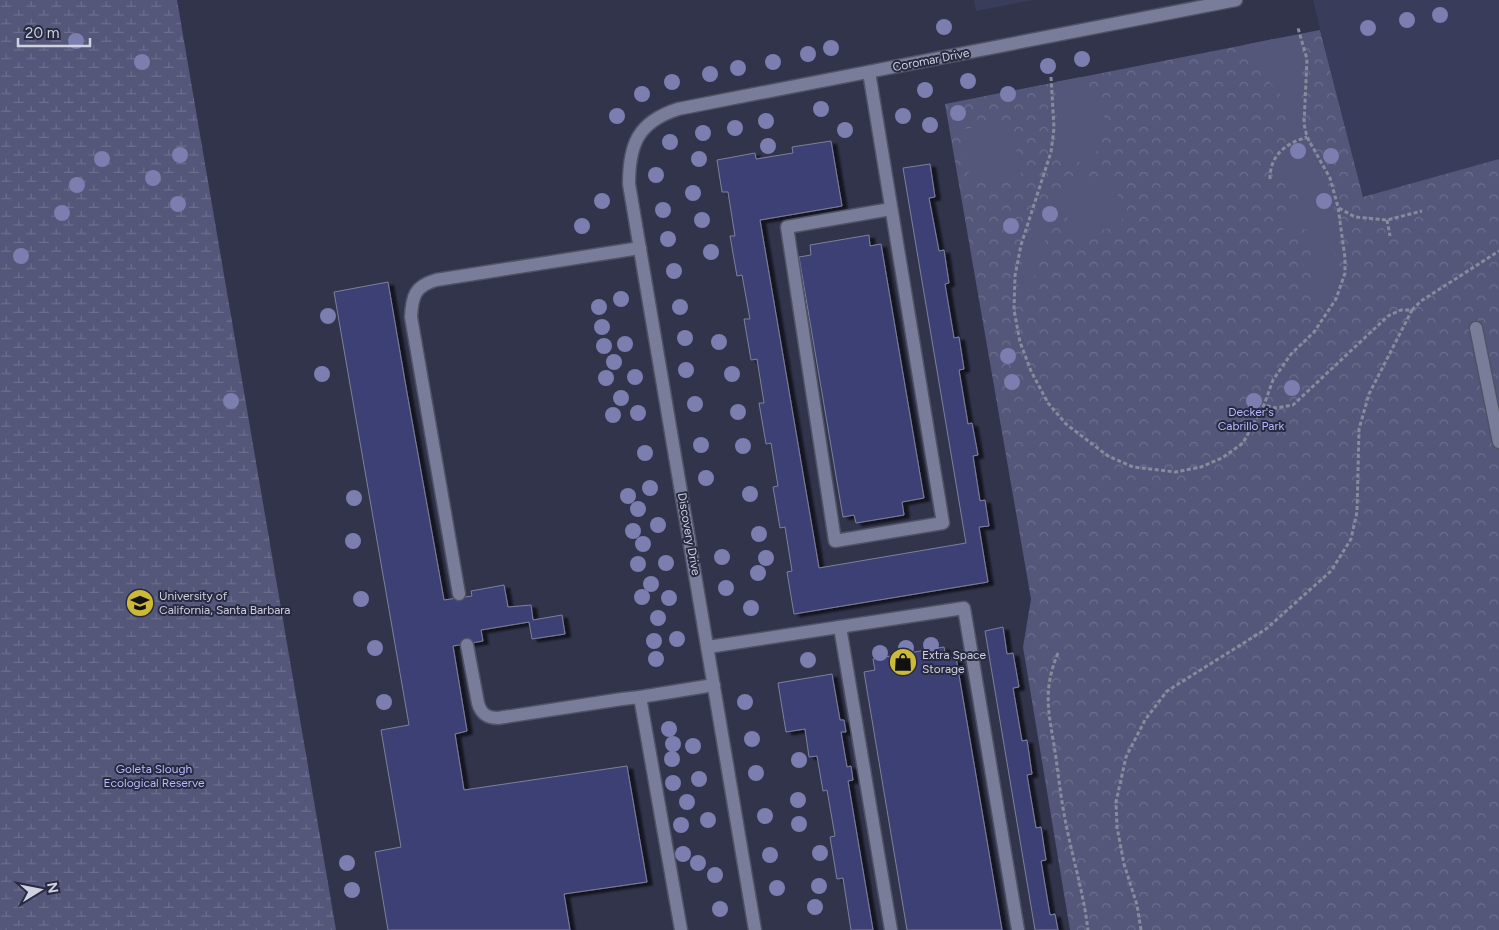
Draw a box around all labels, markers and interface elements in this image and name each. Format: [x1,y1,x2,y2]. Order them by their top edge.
scale bar [18,15,90,47]
text: 20 m [25,24,59,42]
street label: Coromar Drive [892,46,971,74]
park label: Decker's Cabrillo Park [1218,405,1285,433]
street label: Discovery Drive [675,492,703,577]
school or university icon: University of California, Santa Barbara [125,588,155,618]
place label: University of California, Santa Barbara [159,589,291,617]
shop icon: Extra Space Storage [888,647,918,677]
place label: Extra Space Storage [922,648,987,676]
park label: Goleta Slough Ecological Reserve [103,762,205,790]
north arrow [15,865,65,915]
text: N [43,881,62,895]

